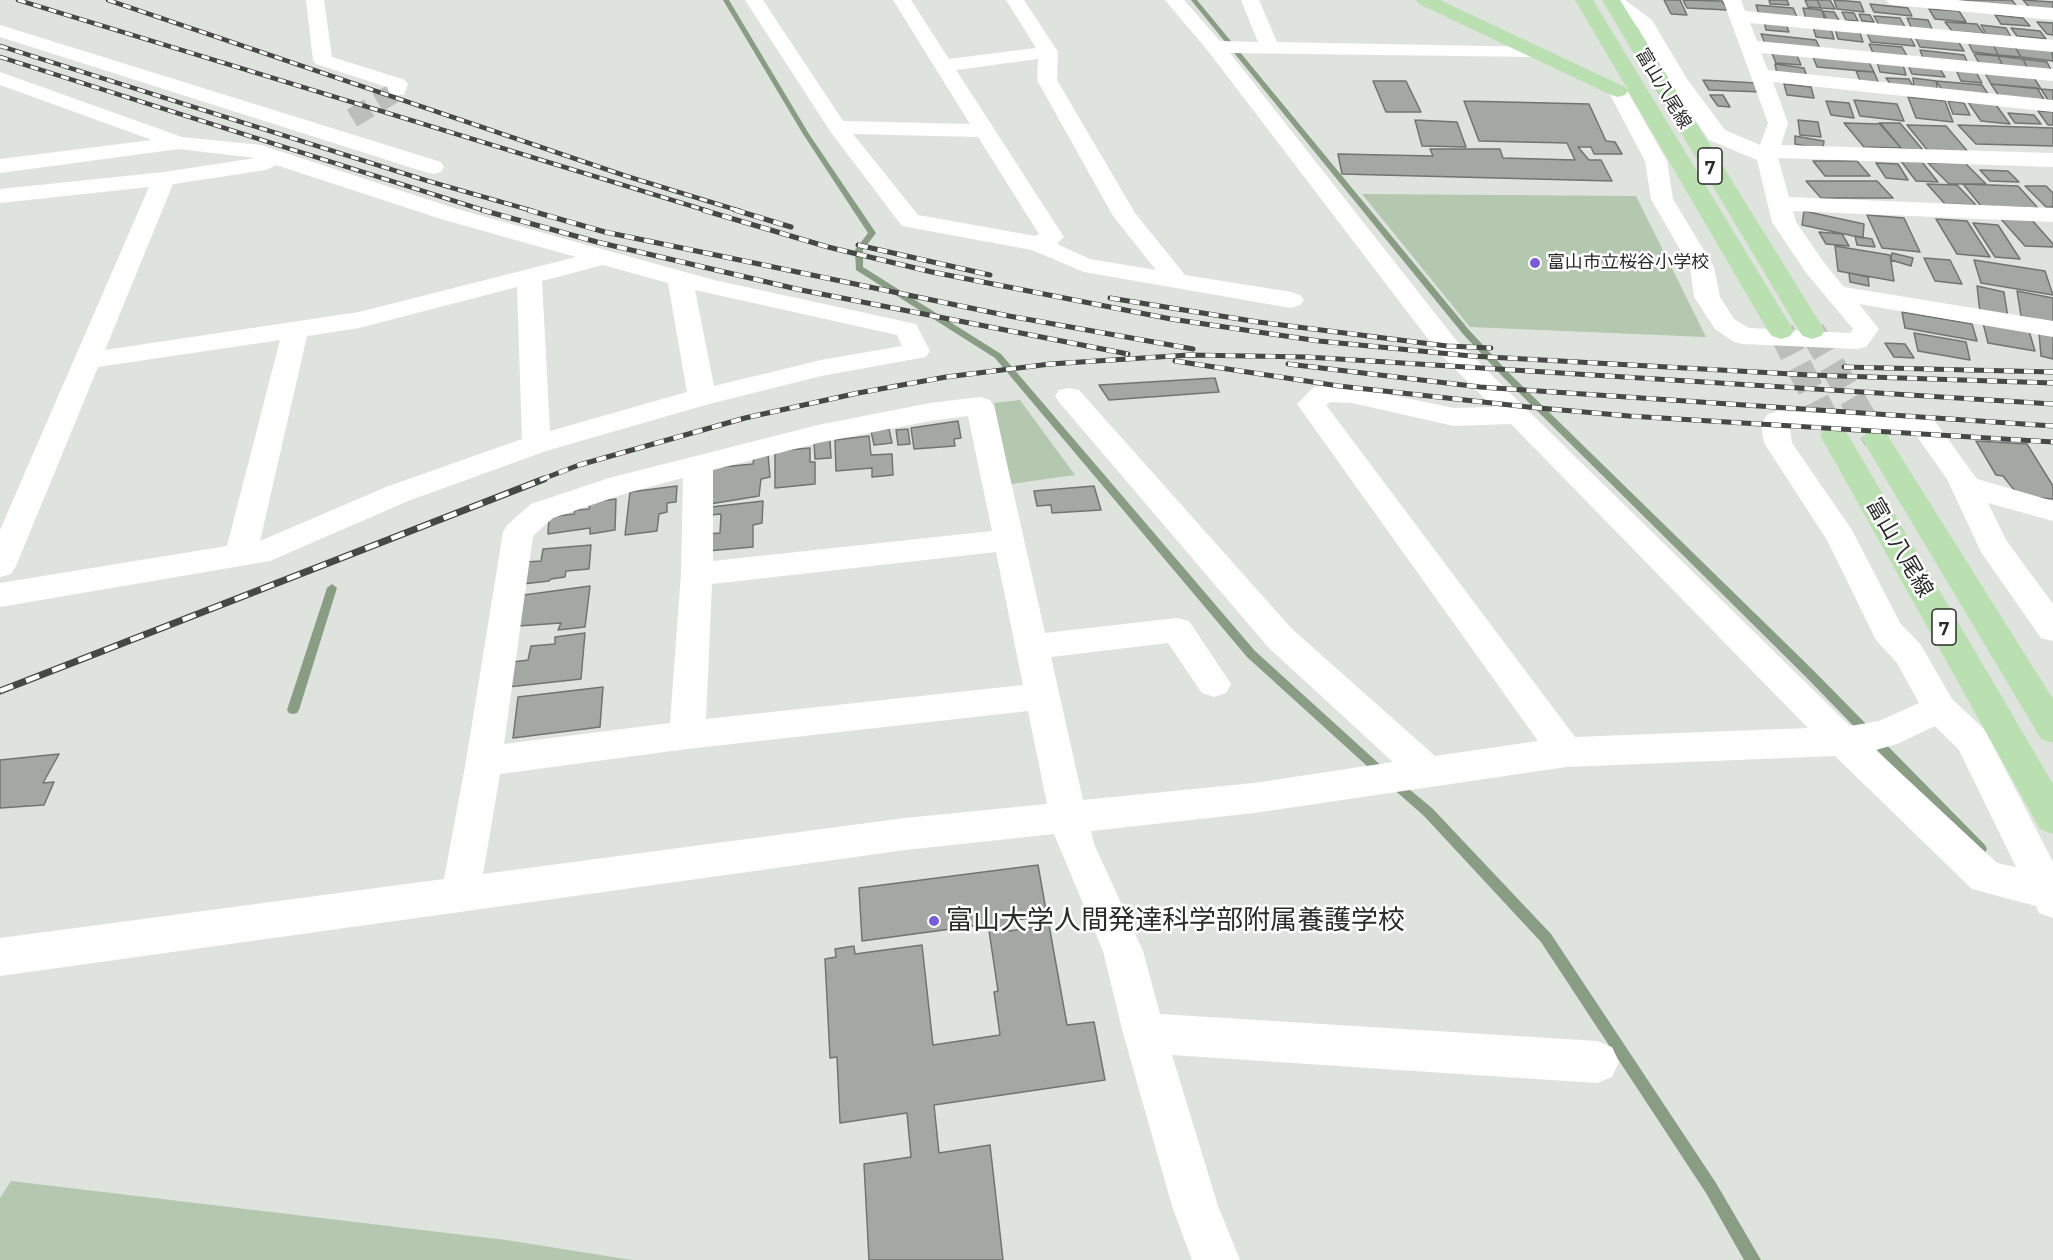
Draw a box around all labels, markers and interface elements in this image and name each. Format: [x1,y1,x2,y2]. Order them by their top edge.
street label: 富山八尾線 [1631,45,1695,133]
road number: 7 [1698,148,1722,184]
place label: 富山市立桜谷小学校 [1547,252,1709,274]
marker: 富山市立桜谷小学校 [1528,256,1542,270]
street label: 富山八尾線 [1860,494,1938,602]
road number: 7 [1932,609,1956,645]
place label: 富山大学人間発達科学部附属養護学校 [946,905,1405,937]
marker: 富山大学人間発達科学部附属養護学校 [927,914,941,928]

